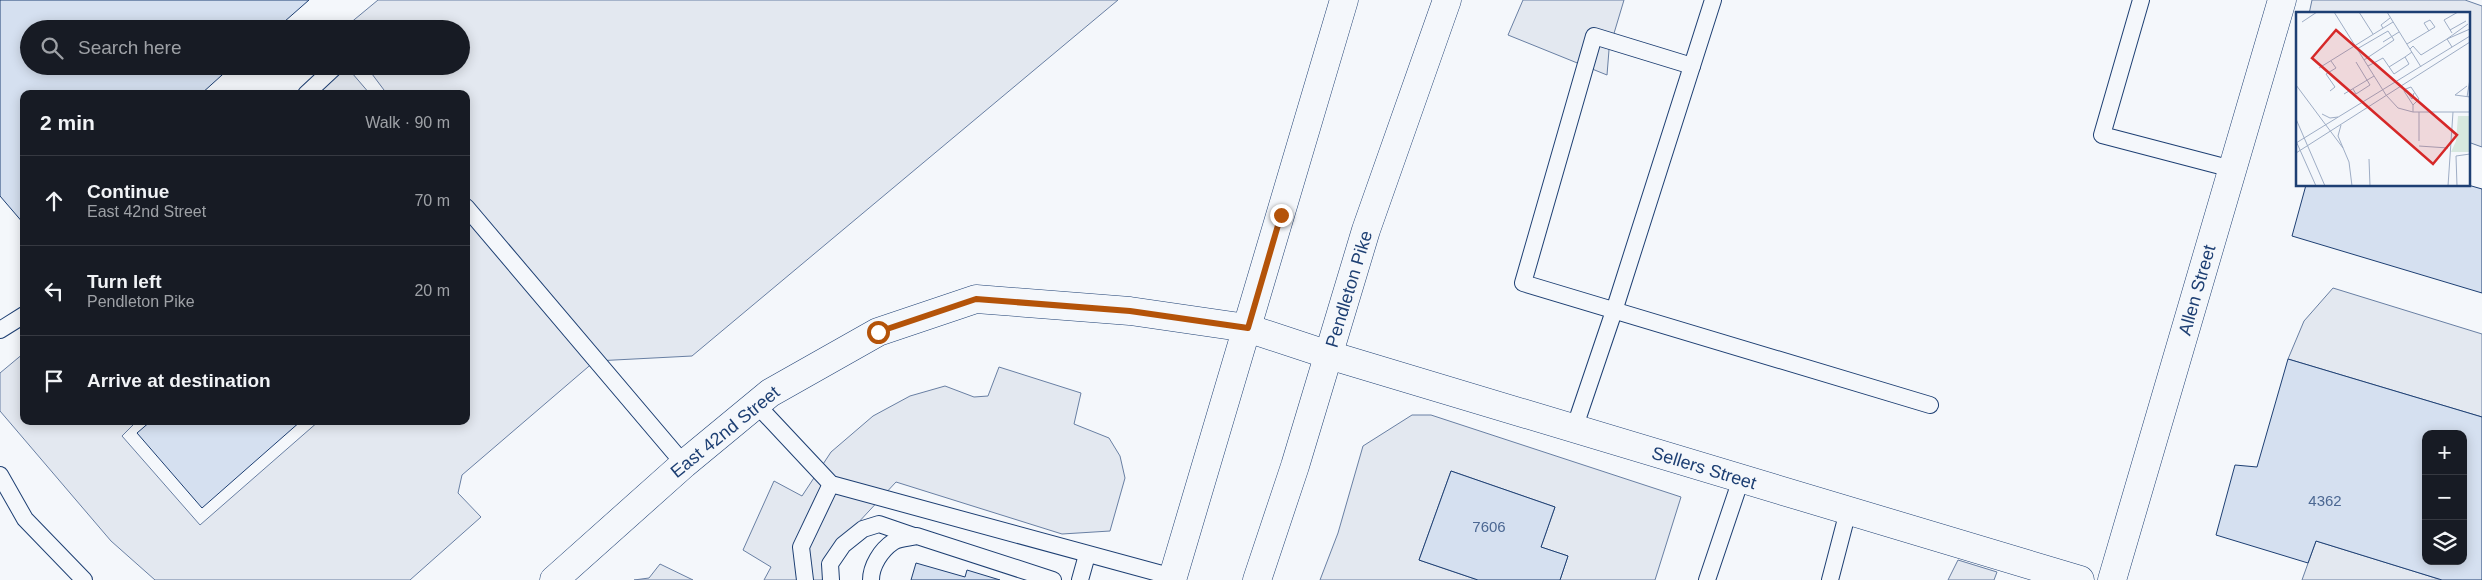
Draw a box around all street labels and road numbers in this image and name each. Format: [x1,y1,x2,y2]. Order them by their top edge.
street label: Pendleton Pike [1322,228,1376,350]
street label: Allen Street [2175,243,2219,337]
street label: East 42nd Street [667,382,783,482]
street label: Sellers Street [1649,443,1759,493]

